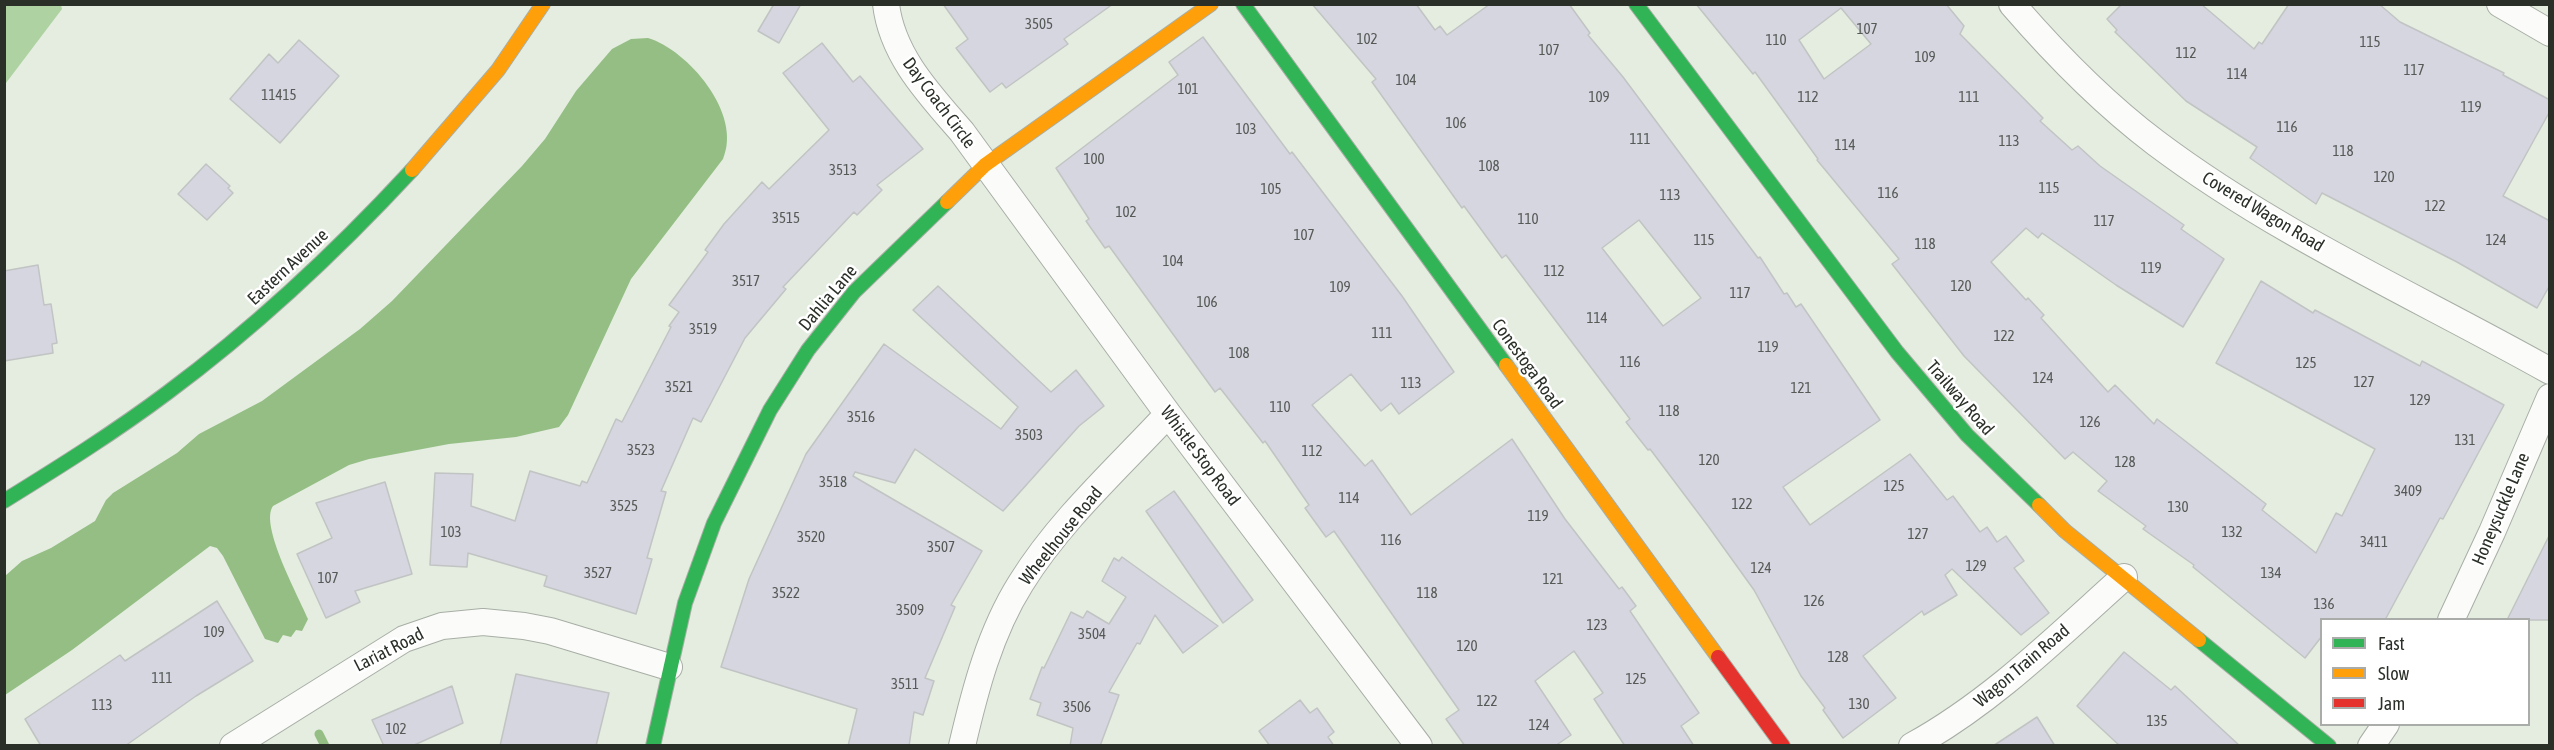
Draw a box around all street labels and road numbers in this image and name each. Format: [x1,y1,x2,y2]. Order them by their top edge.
street label: Day Coach Circle [898,53,980,153]
street label: Covered Wagon Road [2198,167,2328,257]
street label: Eastern Avenue [243,224,333,310]
street label: Dahlia Lane [794,261,862,335]
street label: Conestoga Road [1487,315,1567,413]
street label: Trailway Road [1922,356,1998,440]
street label: Whistle Stop Road [1156,402,1244,510]
street label: Honeysuckle Lane [2468,449,2534,569]
street label: Wheelhouse Road [1015,483,1107,589]
street label: Wagon Train Road [1970,620,2074,712]
street label: Lariat Road [351,623,427,677]

